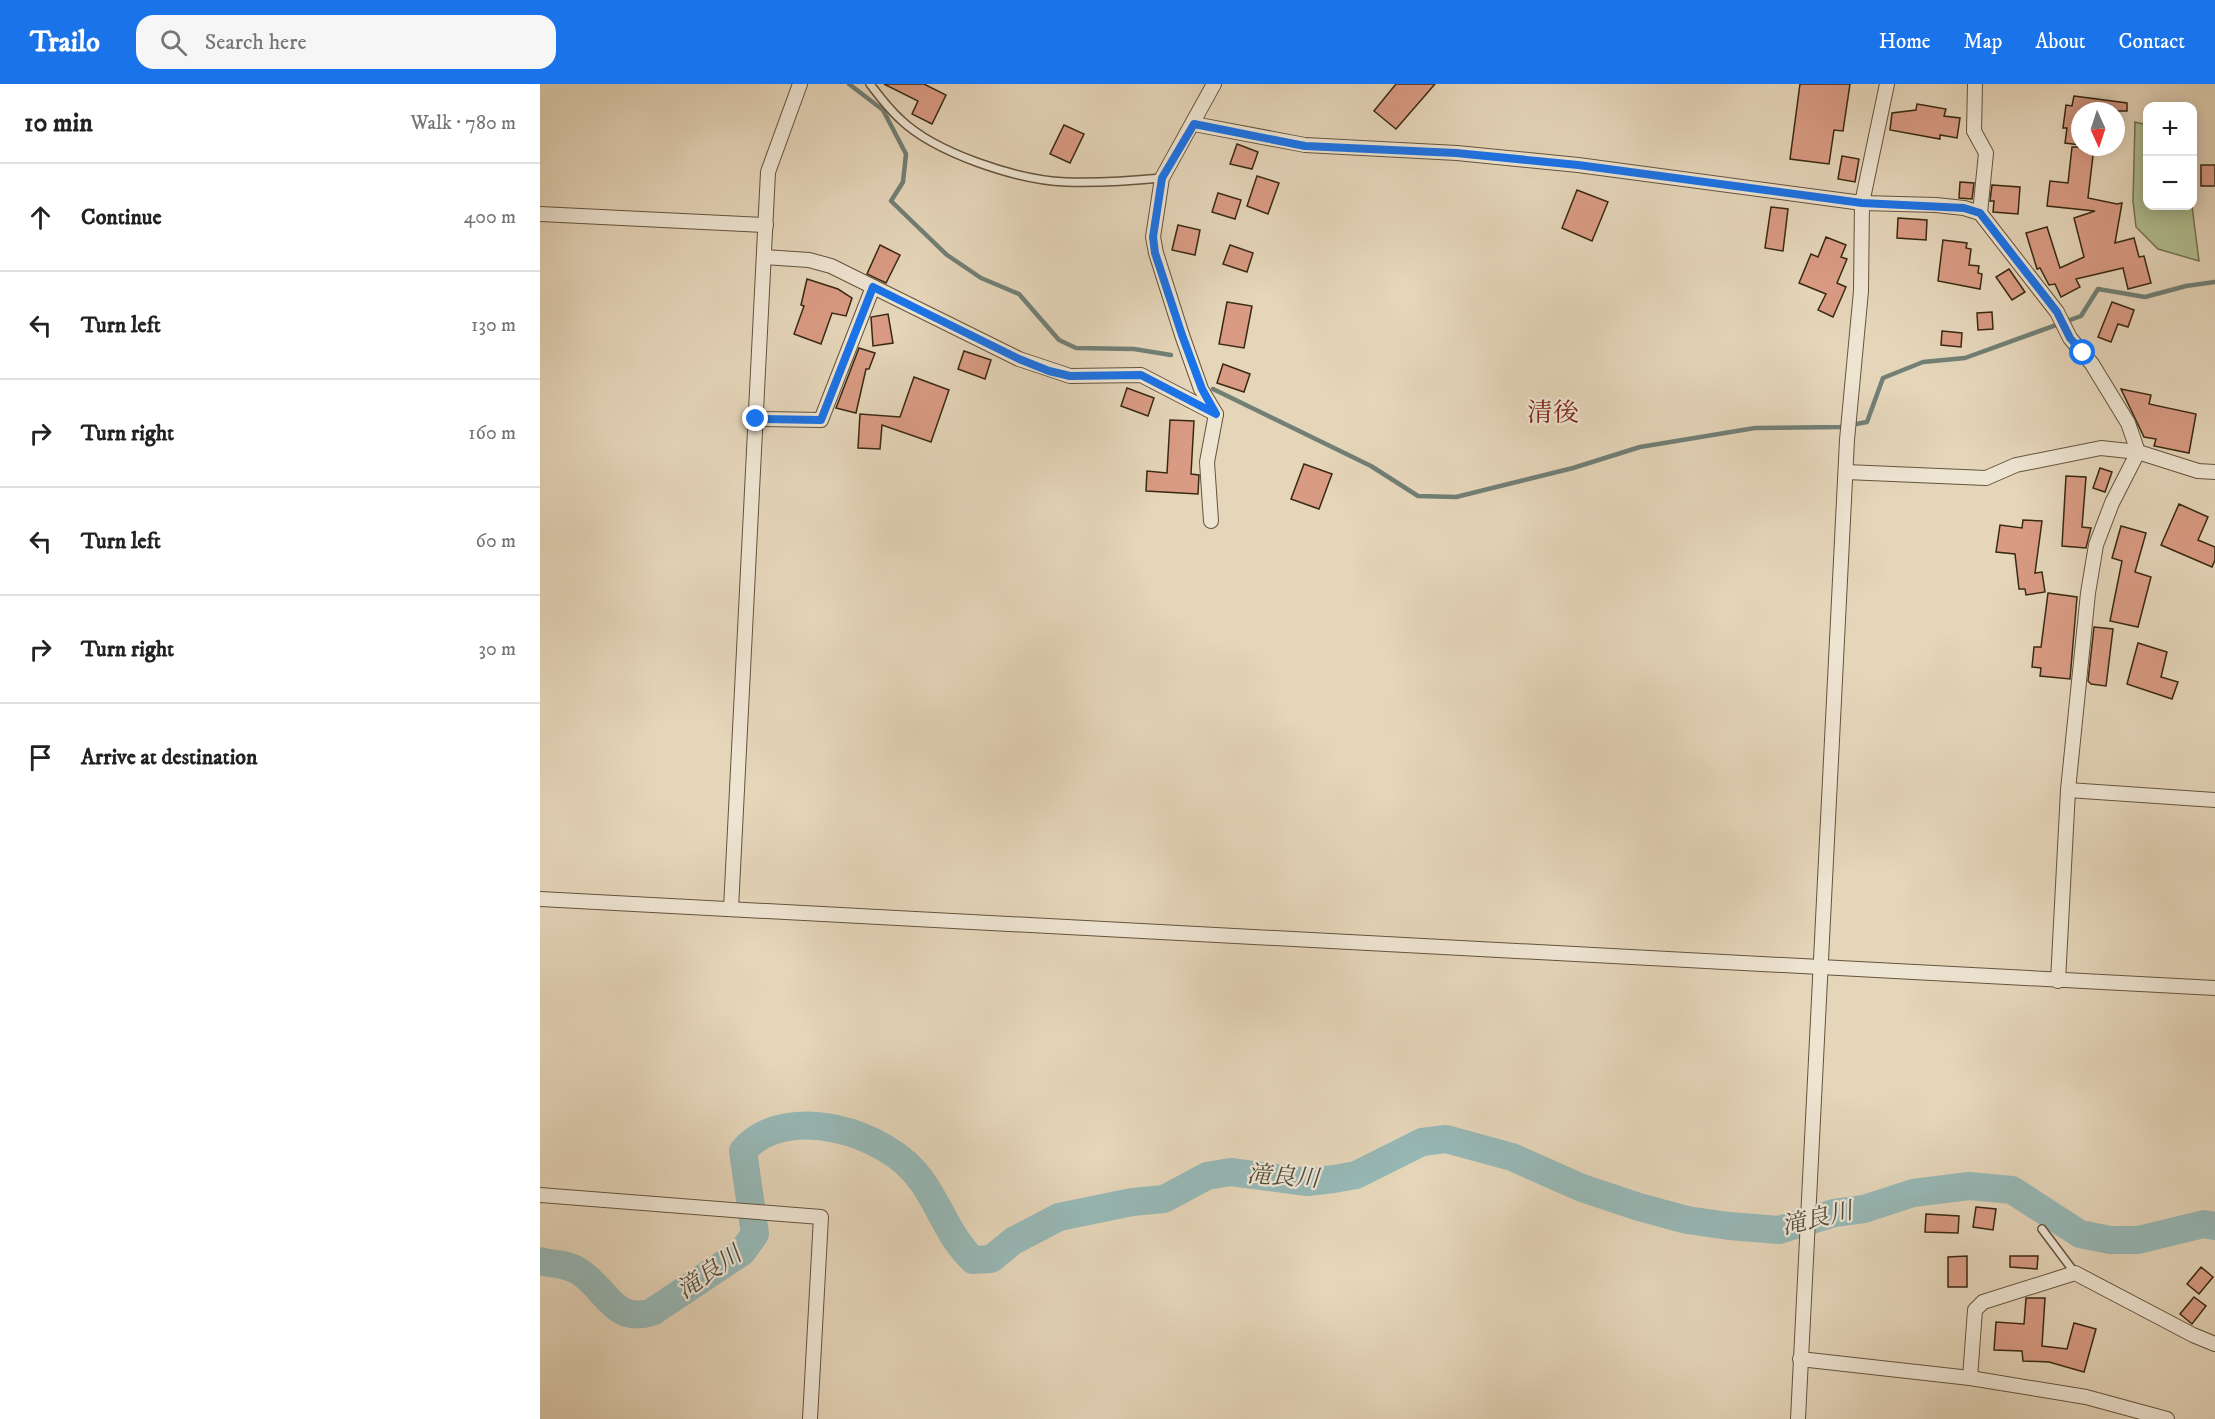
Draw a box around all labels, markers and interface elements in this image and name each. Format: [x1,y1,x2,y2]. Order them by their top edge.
search box [136,15,556,69]
text: Trailo [30,25,100,60]
icon: search [157,26,190,59]
text: Search here [205,29,307,56]
text: Home [1879,29,1931,55]
text: Map [1964,29,2002,55]
text: About [2035,29,2086,55]
text: Contact [2119,29,2185,55]
north arrow [2071,102,2125,156]
map controls [2143,102,2197,210]
button: + [2143,102,2197,156]
text: 10 min [24,107,93,140]
text: Walk · 780 m [410,111,516,136]
button: − [2143,156,2197,210]
icon: ahead [24,201,57,234]
text: Continue [81,204,162,231]
text: 400 m [464,205,516,230]
icon: left [24,309,57,342]
text: Turn left [81,312,161,339]
text: 130 m [471,313,516,338]
route start [2069,339,2095,365]
district label: 清後 [1527,397,1579,430]
route end [742,405,768,431]
icon: right [24,417,57,450]
text: Turn right [81,420,174,447]
text: 160 m [468,421,516,446]
icon: left [24,525,57,558]
text: Turn left [81,528,161,555]
text: 60 m [476,529,516,554]
icon: right [24,633,57,666]
text: Turn right [81,636,174,663]
text: 30 m [478,637,516,662]
icon: arrive [24,741,57,774]
text: Arrive at destination [81,744,258,771]
water label: 滝良川 [1246,1160,1323,1195]
water label: 滝良川 [1779,1196,1859,1242]
water label: 滝良川 [671,1238,750,1306]

